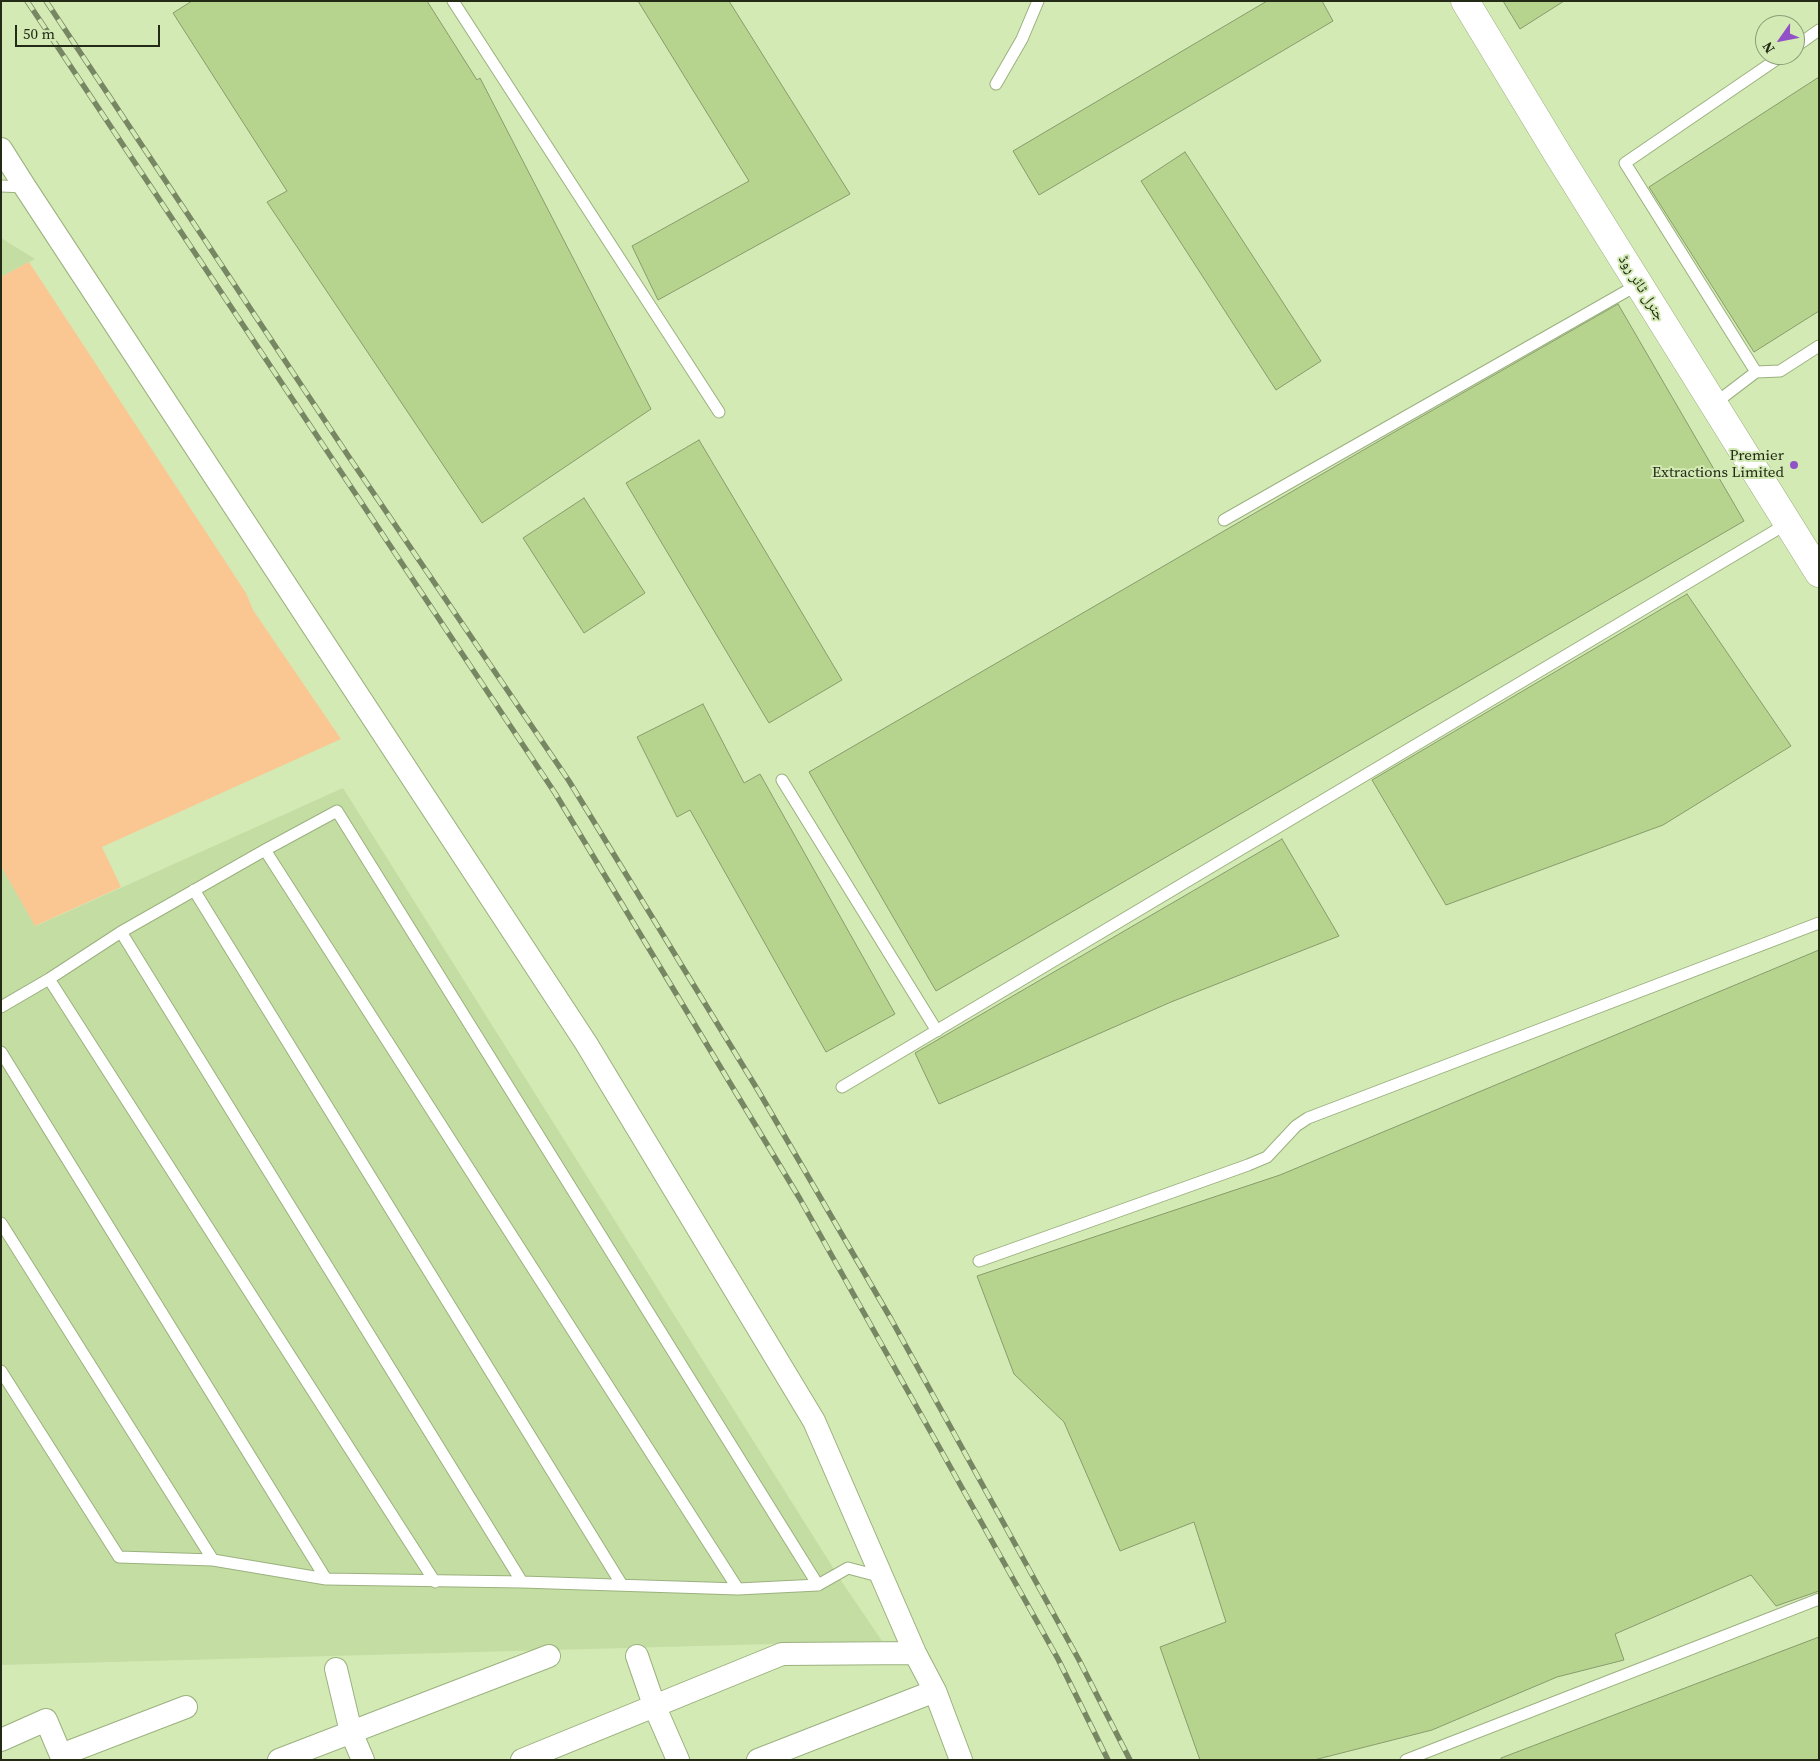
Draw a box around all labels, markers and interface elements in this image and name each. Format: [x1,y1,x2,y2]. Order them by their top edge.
scale bar [18,15,162,47]
north arrow [1755,15,1805,65]
text: 50 m [23,23,55,44]
text: N [1757,38,1779,57]
street label: جنرل ٹائر روڈ [1614,252,1668,324]
place label: Premier Extractions Limited [1652,447,1784,482]
marker: Premier Extractions Limited [1788,459,1800,471]

